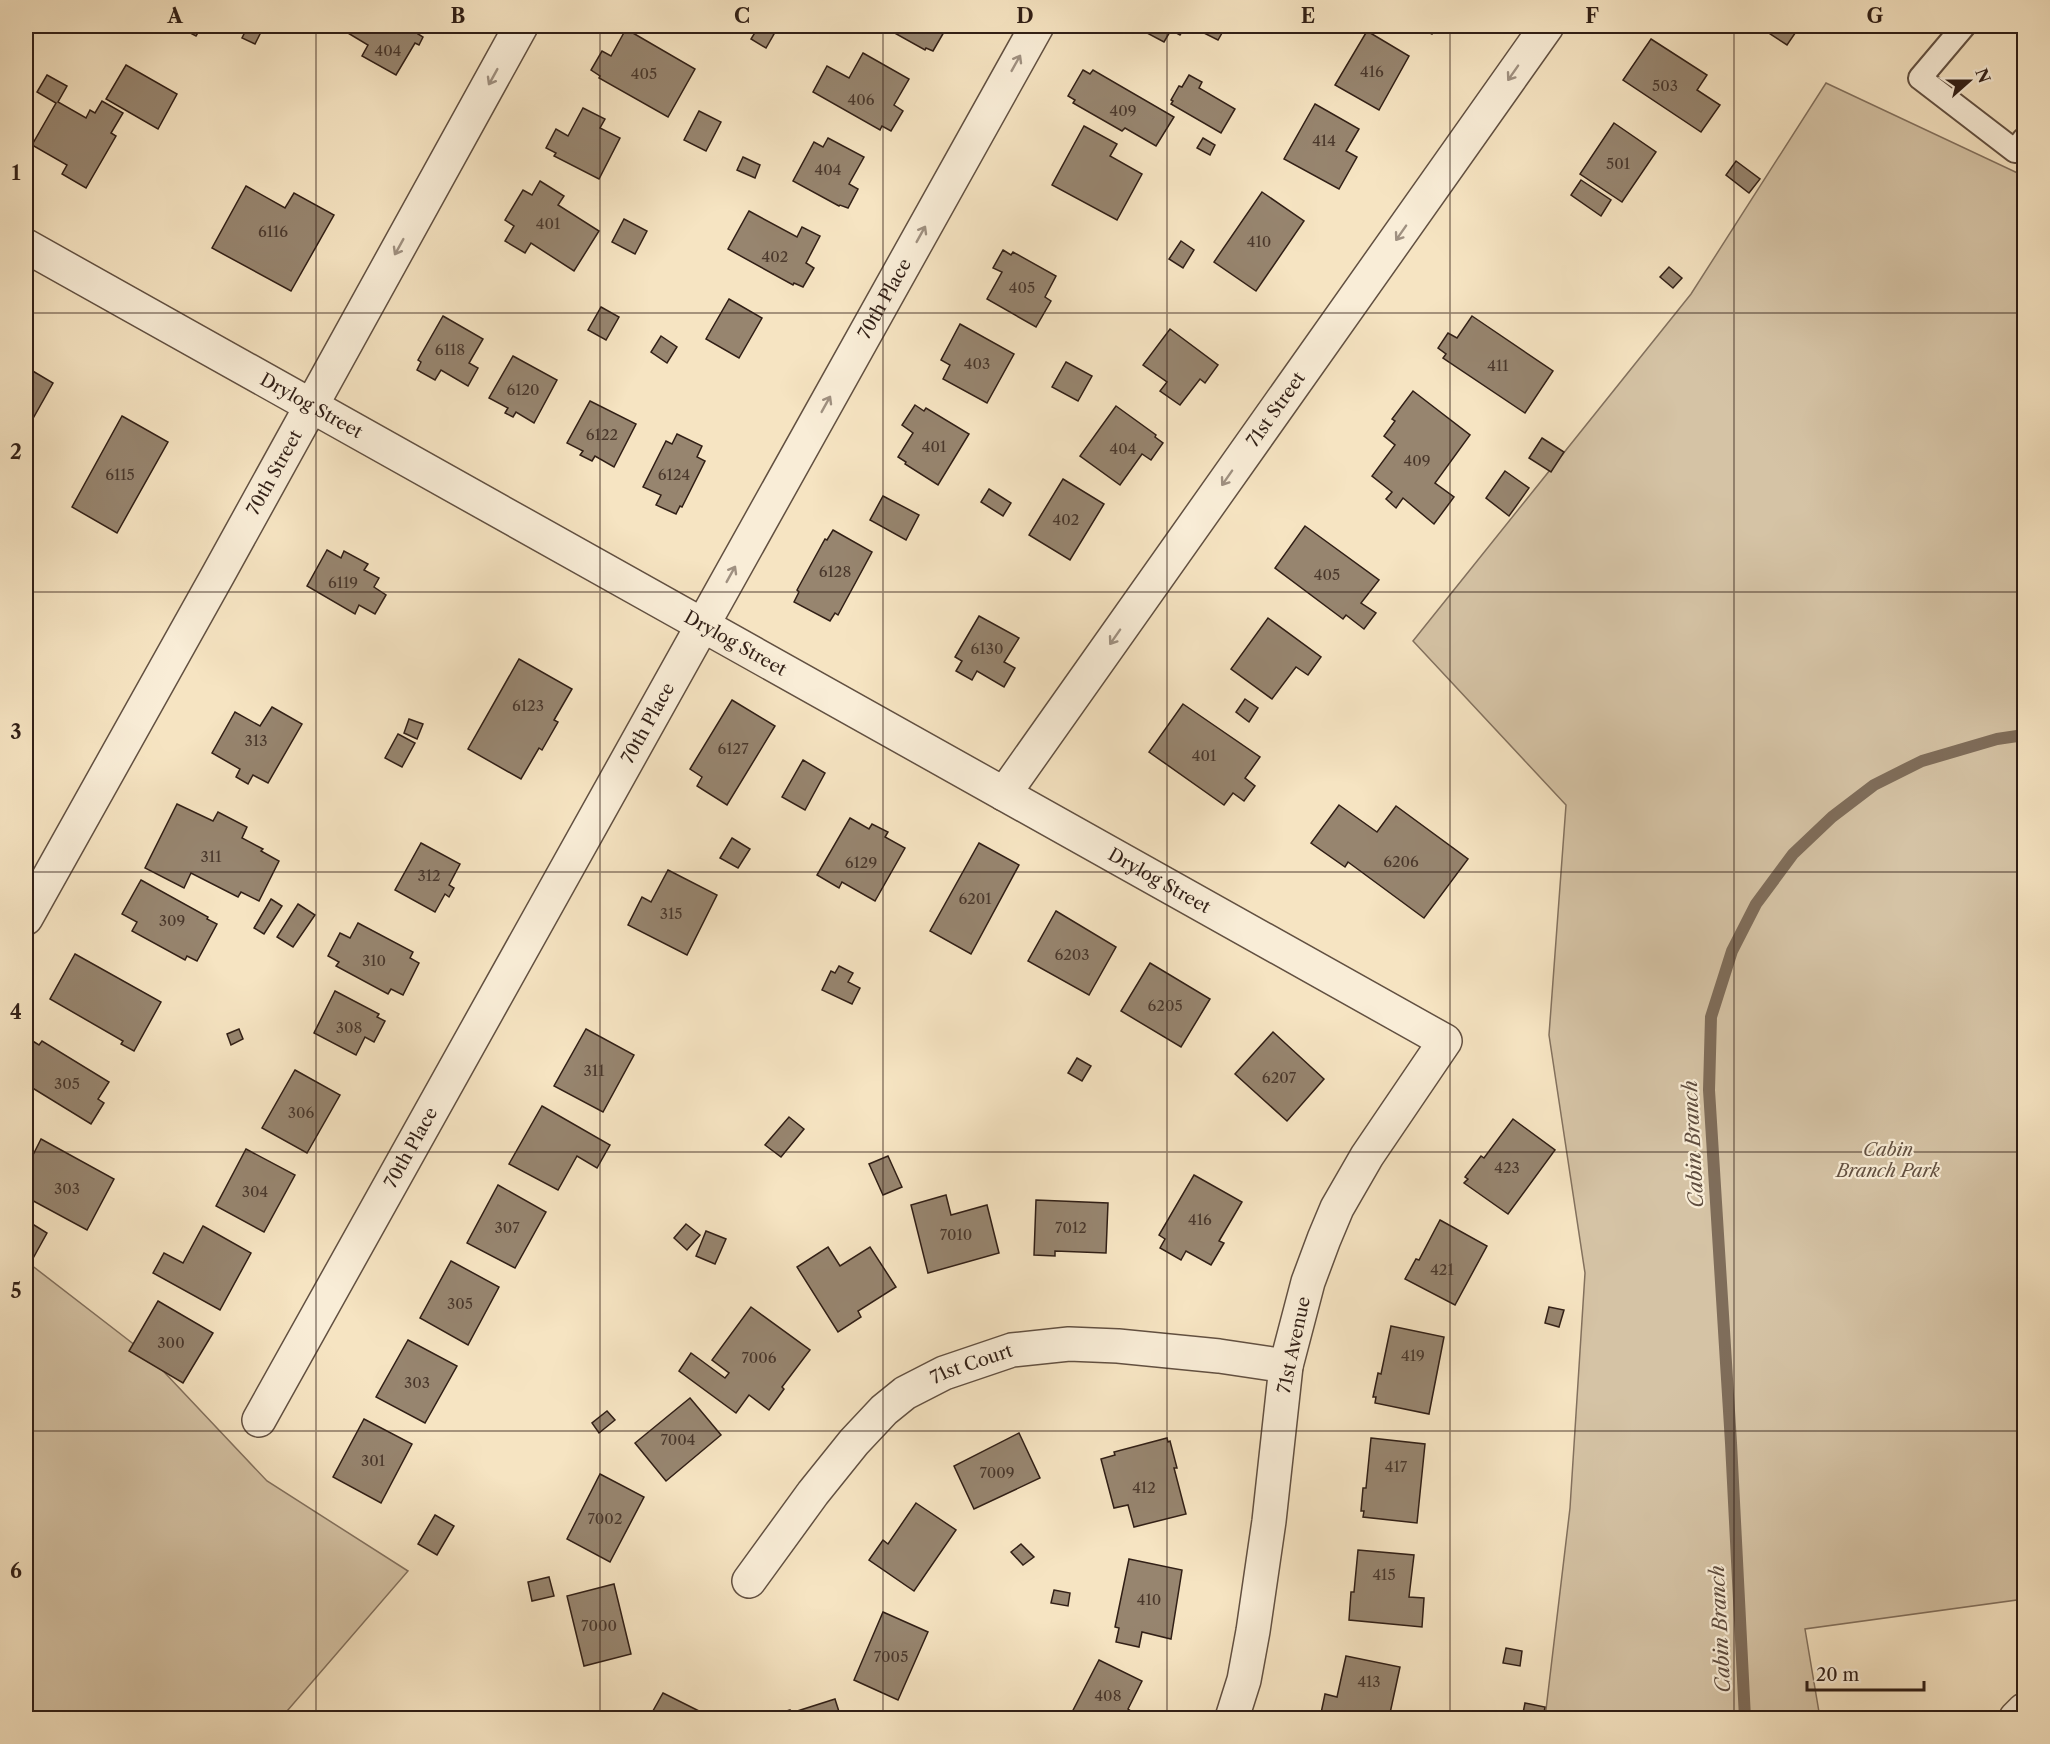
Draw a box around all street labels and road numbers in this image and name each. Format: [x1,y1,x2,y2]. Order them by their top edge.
street label: 70th Place [853,255,916,343]
street label: 71st Street [1242,367,1310,451]
street label: Drylog Street [256,368,367,444]
street label: 70th Street [242,426,307,519]
street label: Drylog Street [680,606,791,681]
street label: 70th Place [617,679,679,767]
street label: Drylog Street [1104,843,1215,919]
street label: 70th Place [380,1103,442,1192]
street label: 71st Avenue [1273,1295,1315,1395]
street label: 71st Court [927,1339,1016,1389]

